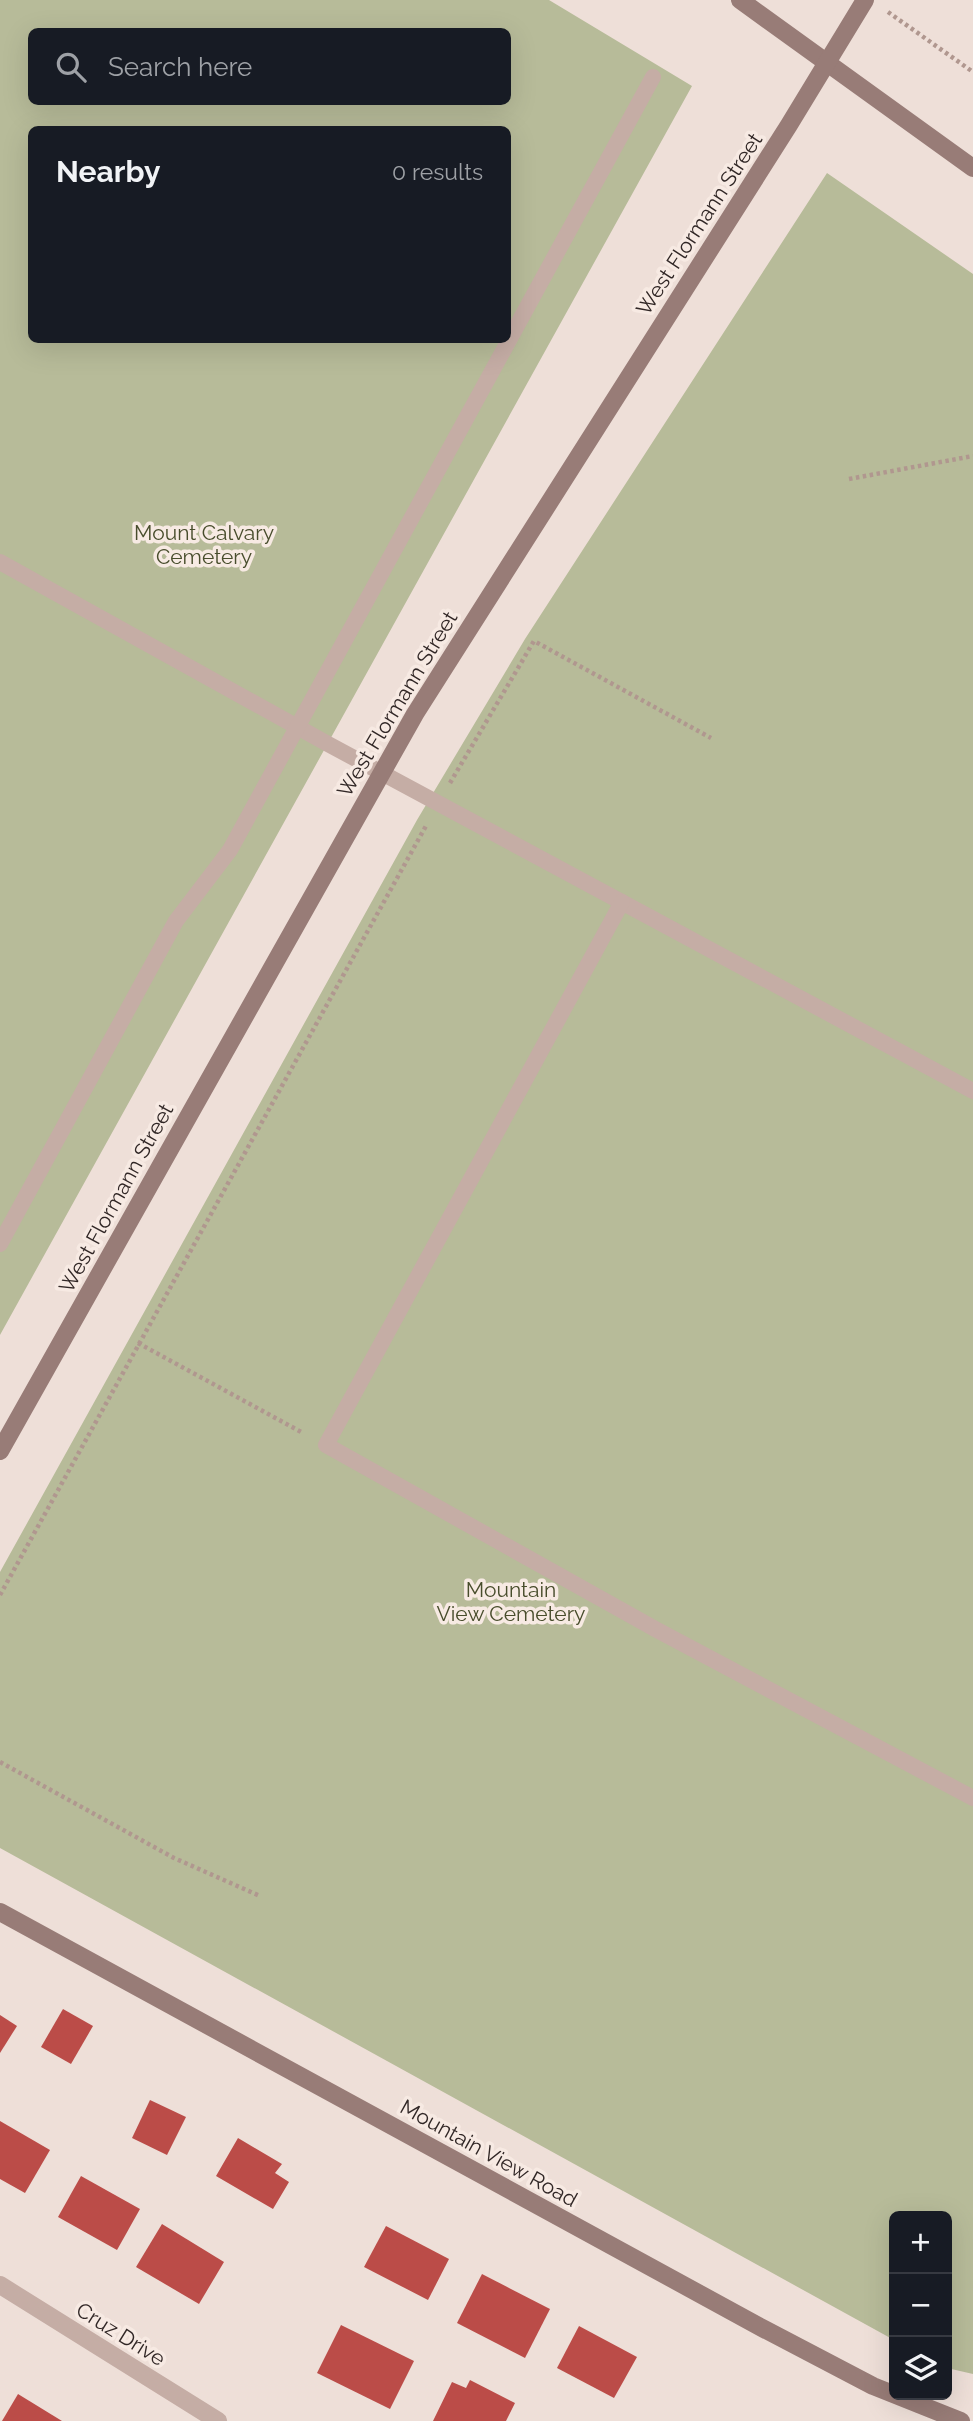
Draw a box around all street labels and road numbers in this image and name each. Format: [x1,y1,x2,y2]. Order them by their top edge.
street label: West Flormann Street [631,128,767,320]
street label: West Flormann Street [332,607,462,801]
street label: West Flormann Street [54,1099,178,1297]
street label: Mountain View Road [396,2094,582,2212]
street label: Cruz Drive [72,2297,170,2371]

